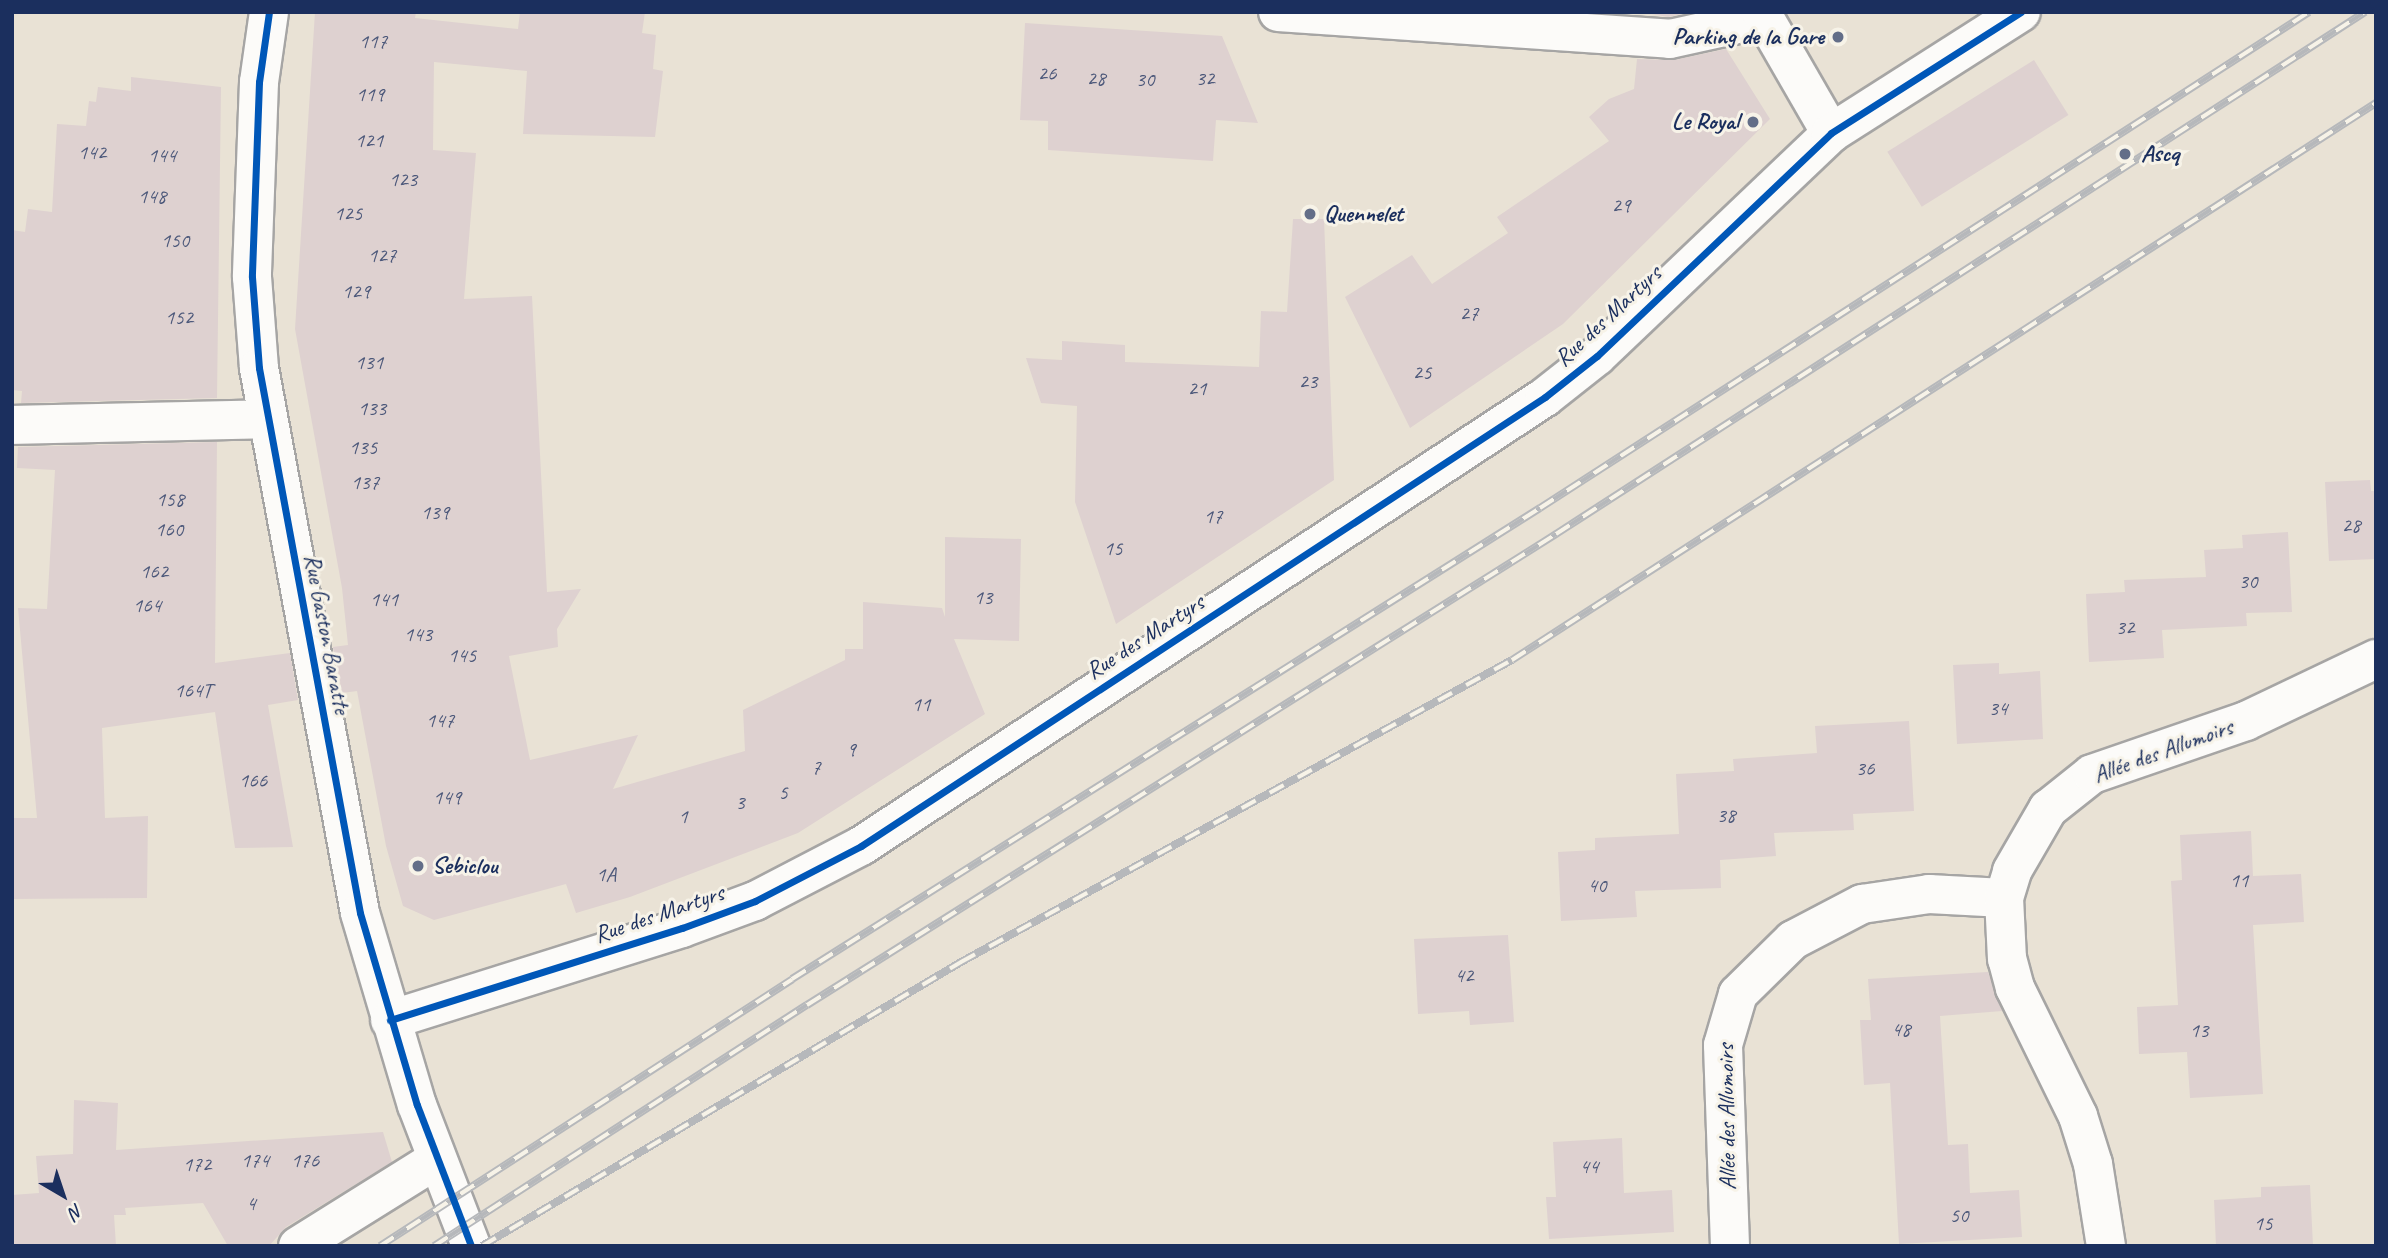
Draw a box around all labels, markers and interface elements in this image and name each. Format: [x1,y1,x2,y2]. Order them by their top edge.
place label: Parking de la Gare [1672,23,1824,51]
house number: 117 [359,28,387,54]
marker: Parking de la Gare [1830,29,1846,45]
house number: 26 [1038,60,1056,86]
house number: 28 [1087,65,1105,91]
house number: 32 [1196,65,1214,91]
house number: 30 [1136,66,1154,92]
house number: 119 [356,81,384,107]
place label: Le Royal [1671,108,1739,136]
marker: Le Royal [1745,114,1761,130]
house number: 121 [355,127,383,153]
house number: 142 [78,139,106,165]
place label: Ascq [2141,140,2179,168]
house number: 144 [148,142,176,168]
marker: Ascq [2115,144,2135,164]
house number: 123 [389,166,417,192]
house number: 148 [138,183,166,209]
house number: 29 [1612,192,1630,218]
house number: 125 [334,200,362,226]
place label: Quennelet [1324,200,1403,228]
marker: Quennelet [1302,206,1318,222]
house number: 150 [161,227,189,253]
house number: 127 [368,242,396,268]
street label: Rue des Martyrs [1549,259,1667,373]
house number: 129 [342,278,370,304]
house number: 27 [1460,300,1478,326]
house number: 152 [165,304,193,330]
house number: 131 [355,349,383,375]
house number: 25 [1413,359,1431,385]
house number: 23 [1299,368,1317,394]
house number: 21 [1188,375,1206,401]
house number: 133 [358,395,386,421]
house number: 135 [349,434,377,460]
house number: 137 [351,469,379,495]
house number: 158 [156,486,184,512]
house number: 139 [421,499,449,525]
house number: 17 [1204,503,1222,529]
house number: 28 [2342,512,2360,538]
house number: 160 [155,516,183,542]
house number: 15 [1104,535,1122,561]
street label: Rue Gaston Baratte [297,551,357,717]
house number: 162 [140,558,168,584]
house number: 30 [2239,568,2257,594]
house number: 13 [974,584,992,610]
house number: 141 [370,586,398,612]
street label: Rue des Martyrs [1080,588,1210,686]
house number: 164 [133,592,161,618]
house number: 32 [2116,614,2134,640]
house number: 143 [404,621,432,647]
house number: 145 [448,642,476,668]
house number: 164T [174,677,212,703]
house number: 11 [912,691,930,717]
house number: 34 [1989,695,2007,721]
house number: 147 [426,707,454,733]
street label: Allée des Allumoirs [2090,713,2236,789]
house number: 9 [846,736,856,762]
house number: 7 [811,754,821,780]
house number: 36 [1856,755,1874,781]
house number: 166 [239,767,267,793]
house number: 5 [778,779,788,805]
house number: 149 [433,784,461,810]
house number: 3 [735,789,745,815]
house number: 38 [1717,802,1735,828]
house number: 1 [678,803,688,829]
place label: Sebiclou [432,852,497,880]
marker: Sebiclou [410,858,426,874]
house number: 1A [596,861,616,887]
house number: 11 [2230,867,2248,893]
house number: 40 [1588,872,1606,898]
street label: Rue des Martyrs [590,878,728,950]
house number: 42 [1455,962,1473,988]
house number: 48 [1892,1016,1910,1042]
house number: 13 [2190,1017,2208,1043]
street label: Allée des Allumoirs [1711,1044,1743,1190]
house number: 174 [241,1147,269,1173]
house number: 176 [291,1147,319,1173]
house number: 172 [183,1151,211,1177]
house number: 44 [1580,1153,1598,1179]
north arrow [28,1160,98,1230]
house number: 4 [246,1190,256,1216]
text: N [64,1198,88,1224]
house number: 50 [1950,1202,1968,1228]
house number: 15 [2254,1210,2272,1236]

